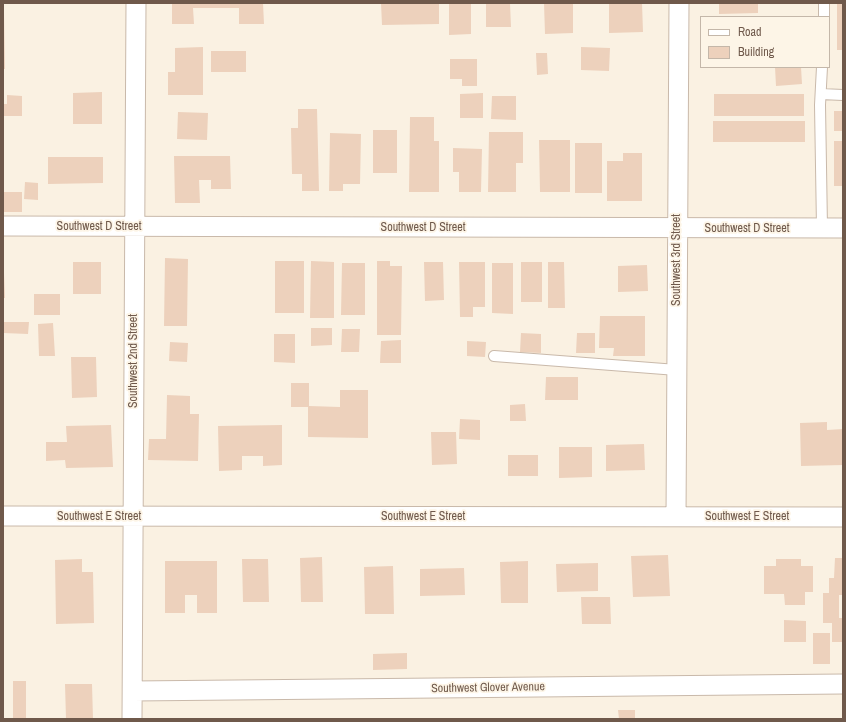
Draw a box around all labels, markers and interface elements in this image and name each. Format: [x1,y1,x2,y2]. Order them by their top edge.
legend [700,16,830,68]
text: Road [738,24,762,40]
text: Building [738,44,774,60]
street label: Southwest 3rd Street [670,214,684,306]
street label: Southwest D Street [57,220,141,234]
street label: Southwest D Street [381,221,465,235]
street label: Southwest D Street [705,222,789,236]
street label: Southwest 2nd Street [127,314,141,408]
street label: Southwest E Street [57,510,141,524]
street label: Southwest E Street [381,510,465,524]
street label: Southwest E Street [705,510,789,524]
street label: Southwest Glover Avenue [431,680,545,696]

